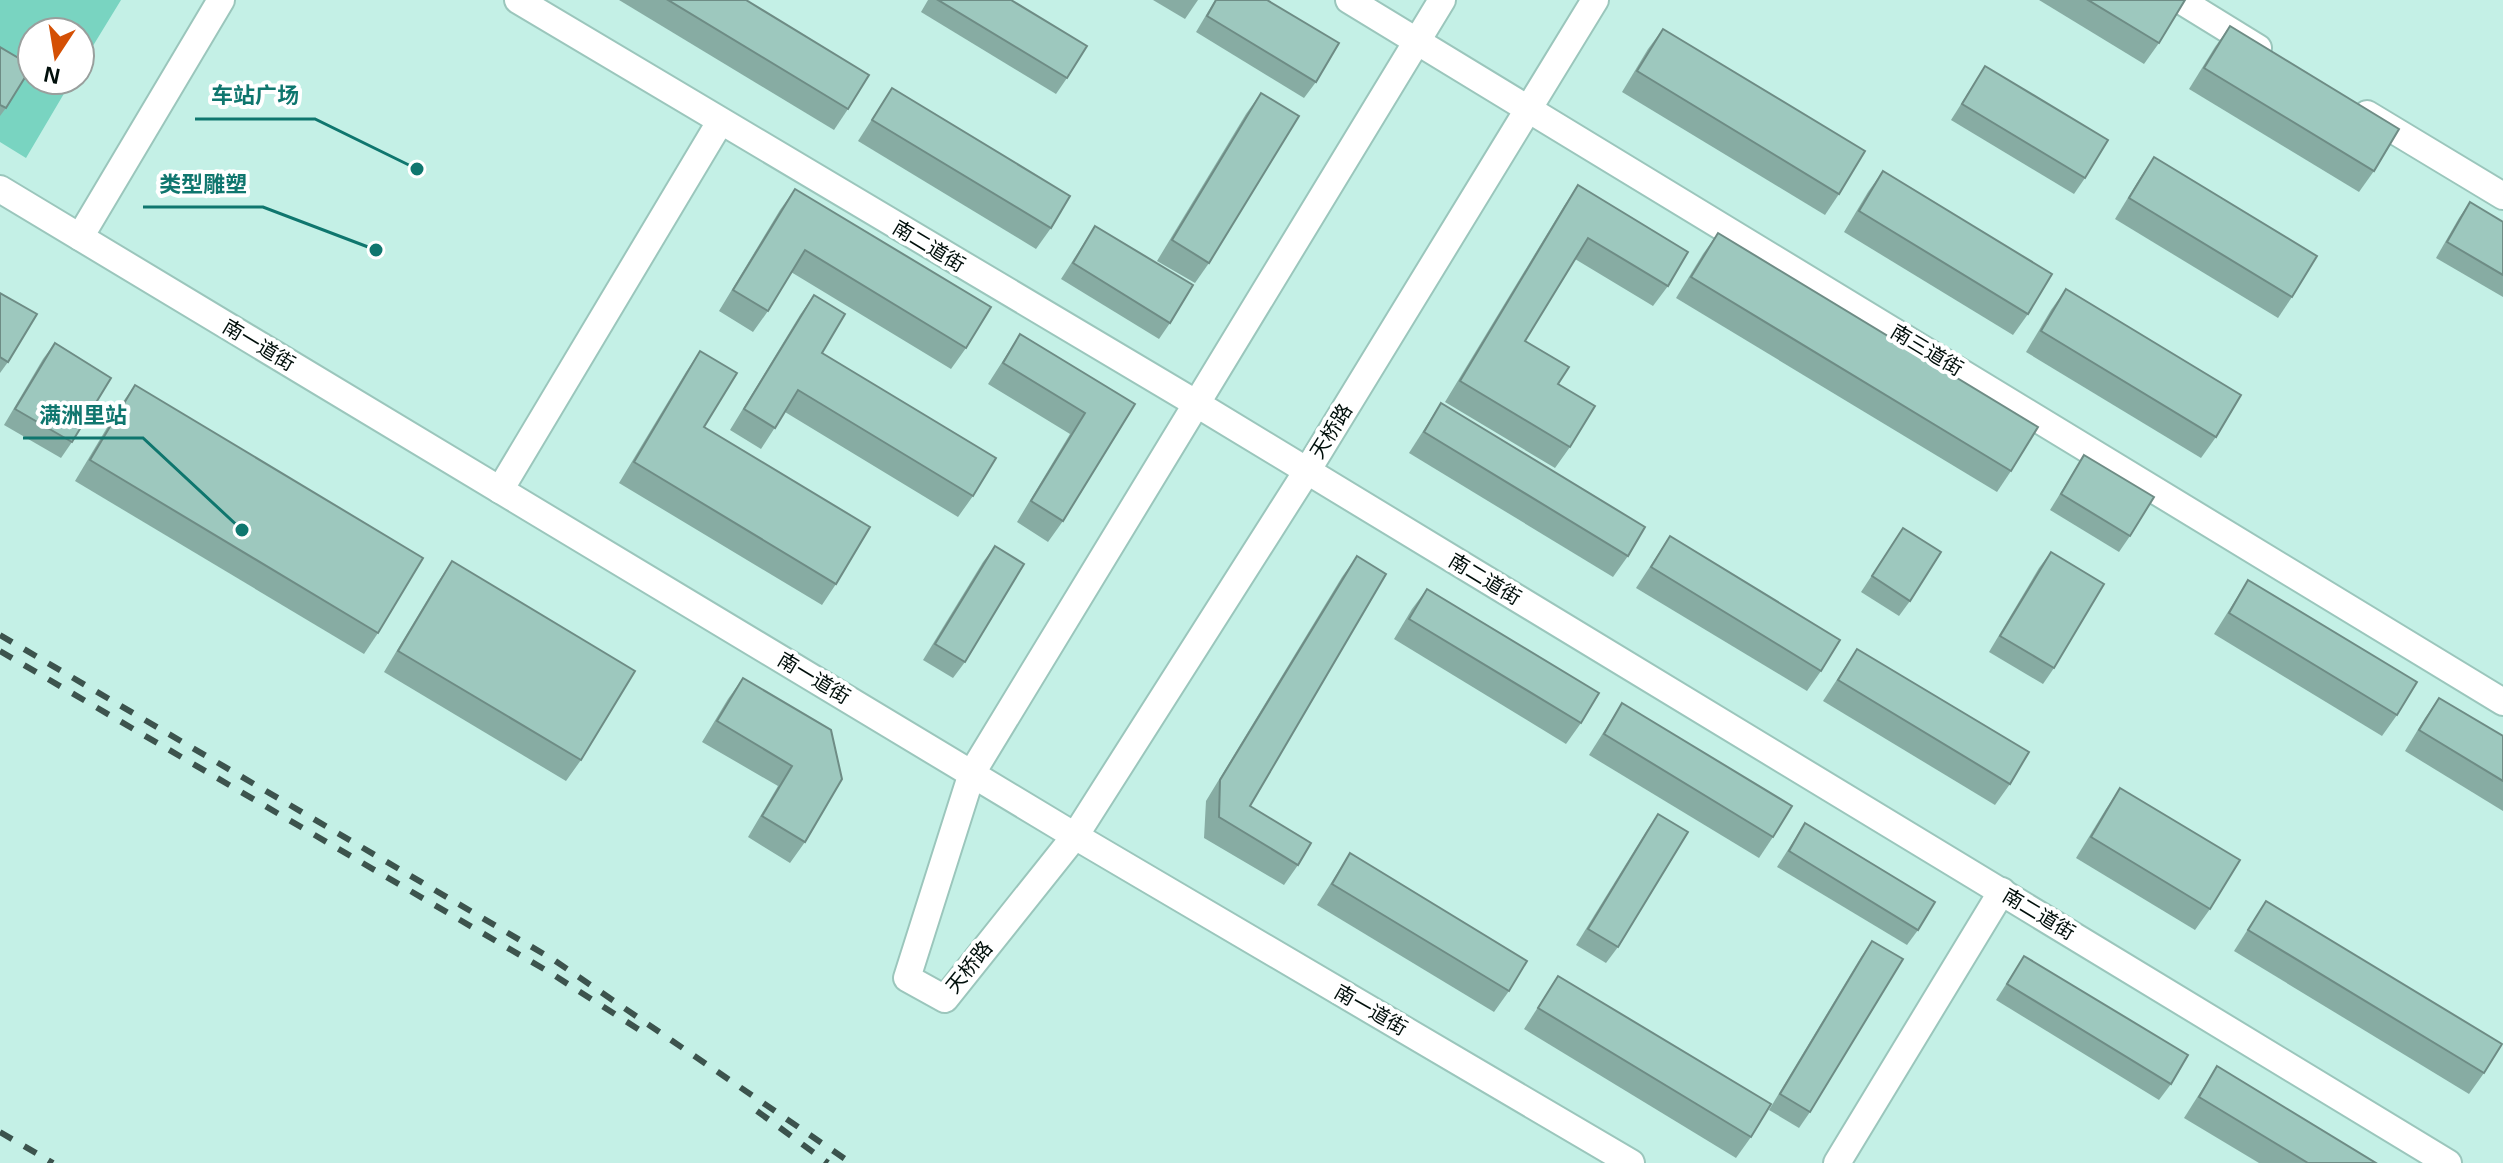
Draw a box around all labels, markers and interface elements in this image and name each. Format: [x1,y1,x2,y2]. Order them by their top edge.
north arrow [16,16,96,96]
text: N [42,61,62,89]
callout: 车站广场 [195,73,315,119]
text: 车站广场 [211,83,299,108]
callout: 类型雕塑 [143,161,263,207]
text: 类型雕塑 [159,172,247,197]
street label: 南二道街 [889,216,969,276]
street label: 南一道街 [219,315,299,375]
street label: 南三道街 [1887,320,1967,380]
callout: 满洲里站 [23,392,143,438]
street label: 天桥路 [1306,400,1356,462]
text: 满洲里站 [39,403,127,428]
street label: 南二道街 [1445,549,1525,609]
street label: 南一道街 [774,648,854,708]
street label: 南二道街 [1999,884,2079,944]
street label: 天桥路 [942,937,996,997]
street label: 南一道街 [1331,980,1411,1040]

